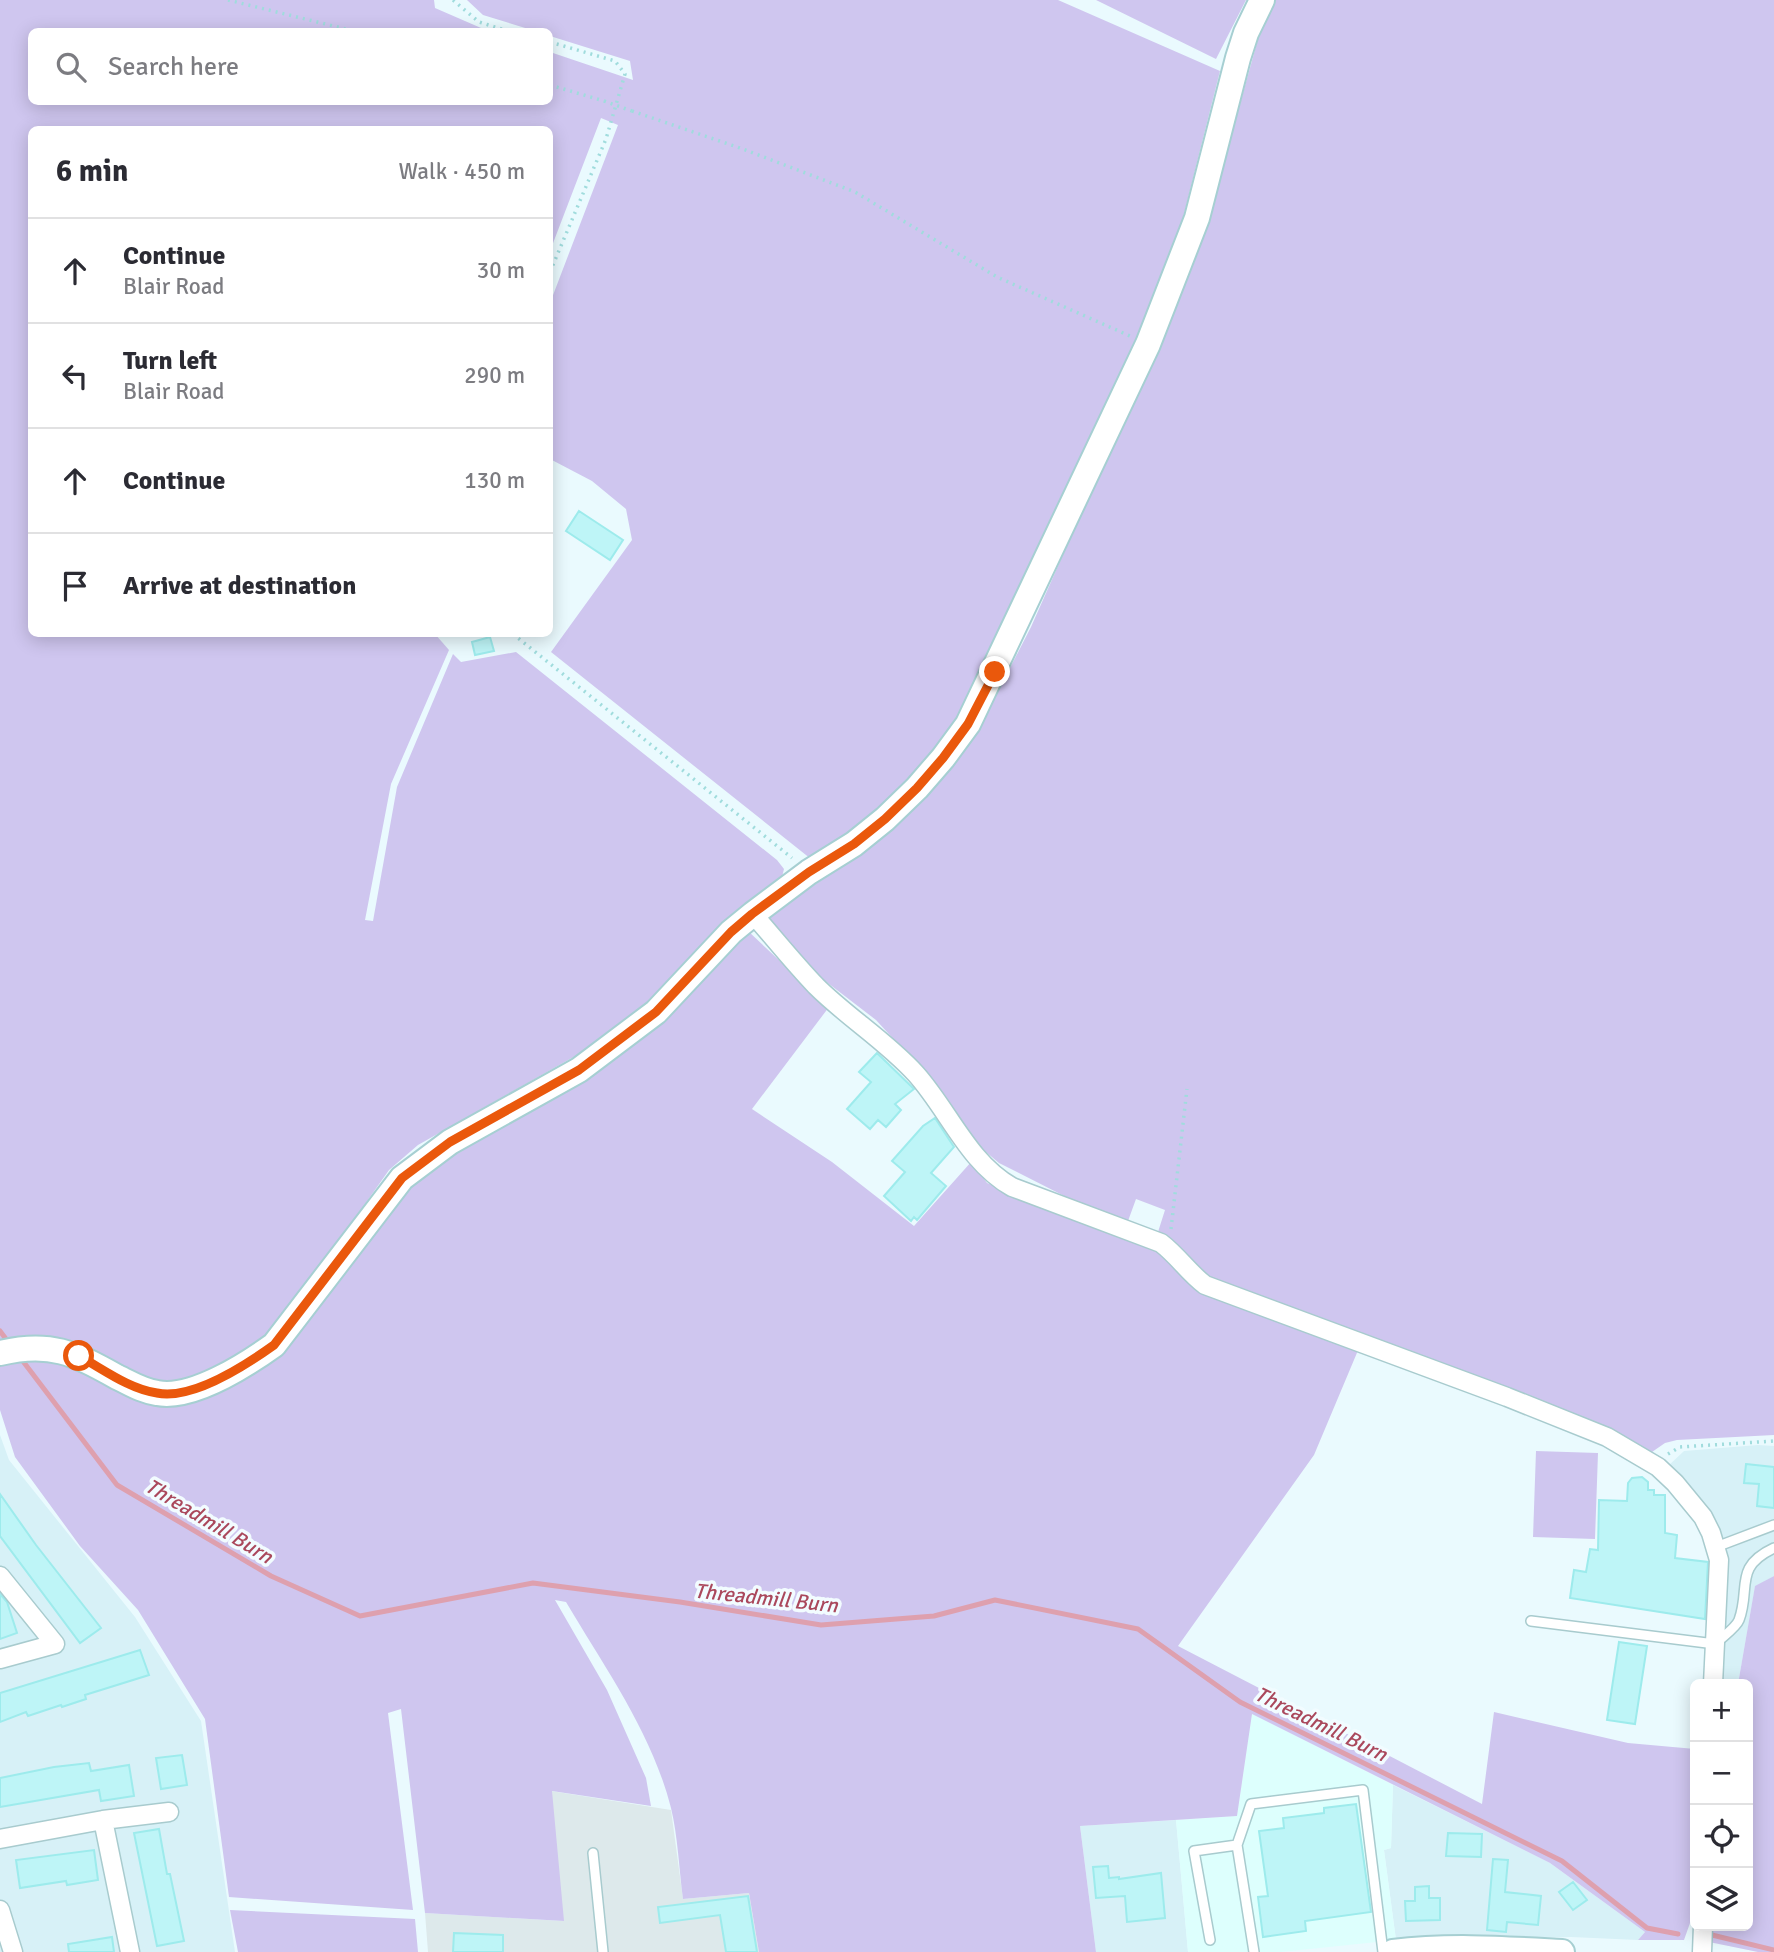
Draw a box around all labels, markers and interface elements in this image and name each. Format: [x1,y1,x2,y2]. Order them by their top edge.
search box [28,28,553,105]
icon: search [52,48,90,86]
text: Search here [108,51,239,83]
text: 6 min [56,153,128,190]
text: Walk · 450 m [399,157,525,186]
text: Continue [123,240,225,272]
icon: ahead [56,252,94,290]
text: 30 m [477,256,525,285]
text: Blair Road [123,272,224,301]
text: Turn left [123,345,217,377]
icon: left [56,357,94,395]
text: 290 m [464,361,525,390]
text: Blair Road [123,377,224,406]
icon: ahead [56,462,94,500]
text: Continue [123,465,225,497]
text: 130 m [464,466,525,495]
icon: arrive [56,567,94,605]
text: Arrive at destination [123,570,356,602]
route end [979,656,1010,687]
route start [63,1340,94,1371]
water label: Threadmill Burn [141,1473,278,1569]
water label: Threadmill Burn [693,1578,839,1619]
map controls [1690,1679,1753,1931]
button: + [1690,1679,1753,1742]
water label: Threadmill Burn [1251,1681,1392,1767]
button: − [1690,1742,1753,1805]
button: locate [1690,1805,1753,1868]
button: layers [1690,1868,1753,1931]

